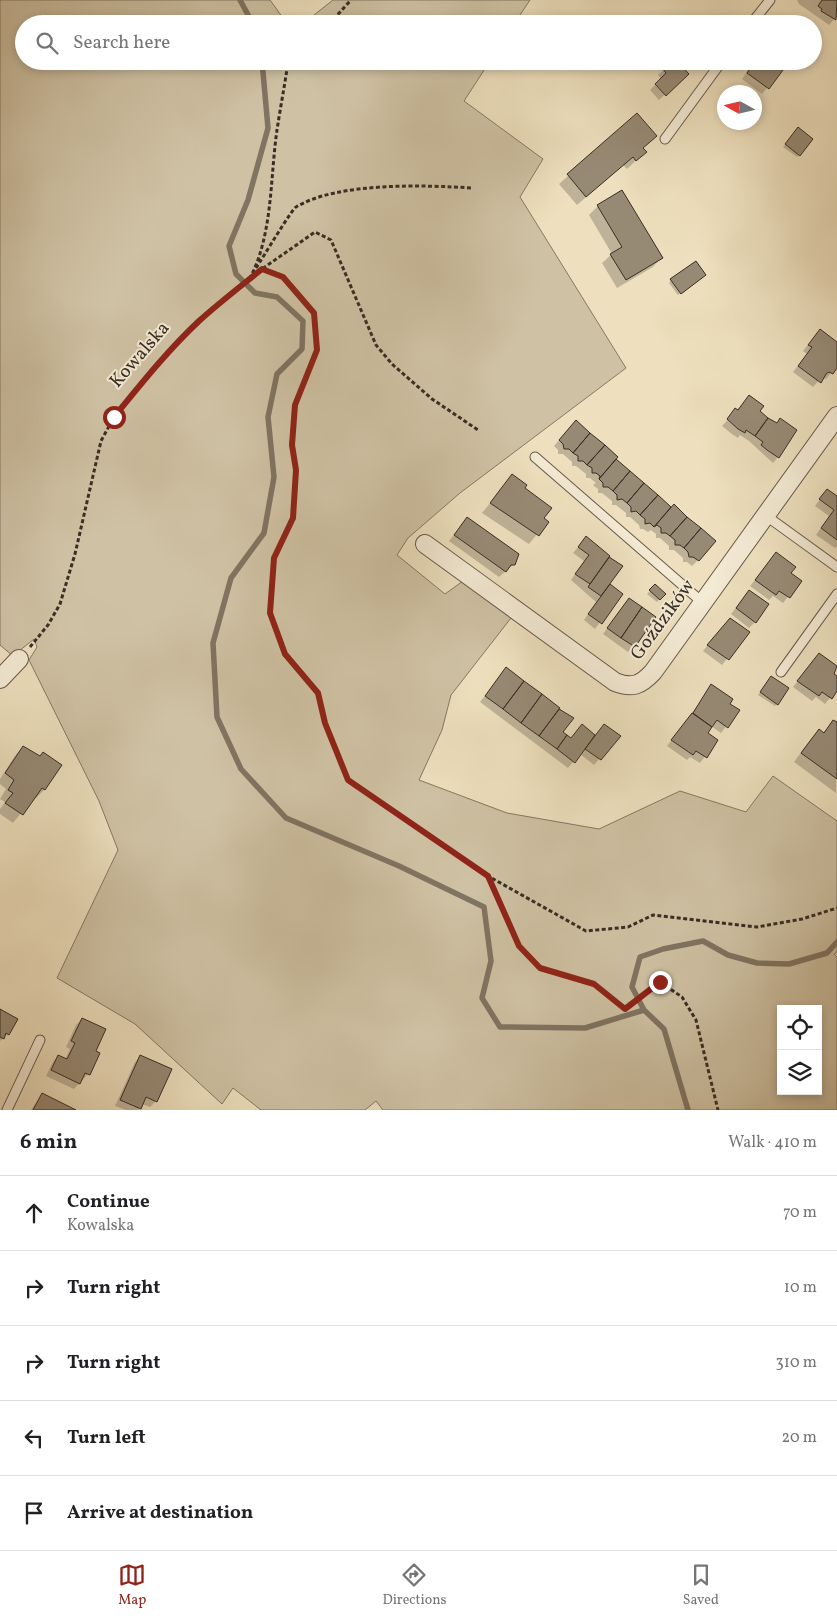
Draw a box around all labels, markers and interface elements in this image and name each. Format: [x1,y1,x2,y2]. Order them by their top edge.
search box [15,15,822,70]
icon: search [33,29,61,57]
text: Search here [73,30,170,56]
north arrow [717,85,762,130]
street label: Kowalska [104,316,176,394]
route start [103,406,126,429]
street label: Goździków [625,574,701,666]
route end [649,971,672,994]
map controls [777,1005,822,1095]
button: locate [777,1005,822,1050]
button: layers [777,1050,822,1095]
text: 6 min [20,1128,77,1157]
text: Walk · 410 m [728,1132,817,1154]
text: Continue [67,1189,150,1215]
icon: ahead [20,1199,48,1227]
text: 70 m [783,1202,817,1224]
text: Kowalska [67,1215,134,1237]
icon: right [20,1274,48,1302]
text: Turn right [67,1275,160,1301]
text: 10 m [784,1277,817,1299]
icon: right [20,1349,48,1377]
text: Turn right [67,1350,160,1376]
text: 310 m [776,1352,817,1374]
icon: left [20,1424,48,1452]
text: Turn left [67,1425,146,1451]
text: 20 m [782,1427,817,1449]
icon: arrive [20,1499,48,1527]
text: Arrive at destination [67,1500,253,1526]
tab: Map [118,1561,146,1610]
tab: Directions [382,1561,447,1610]
tab: Saved [683,1561,719,1610]

